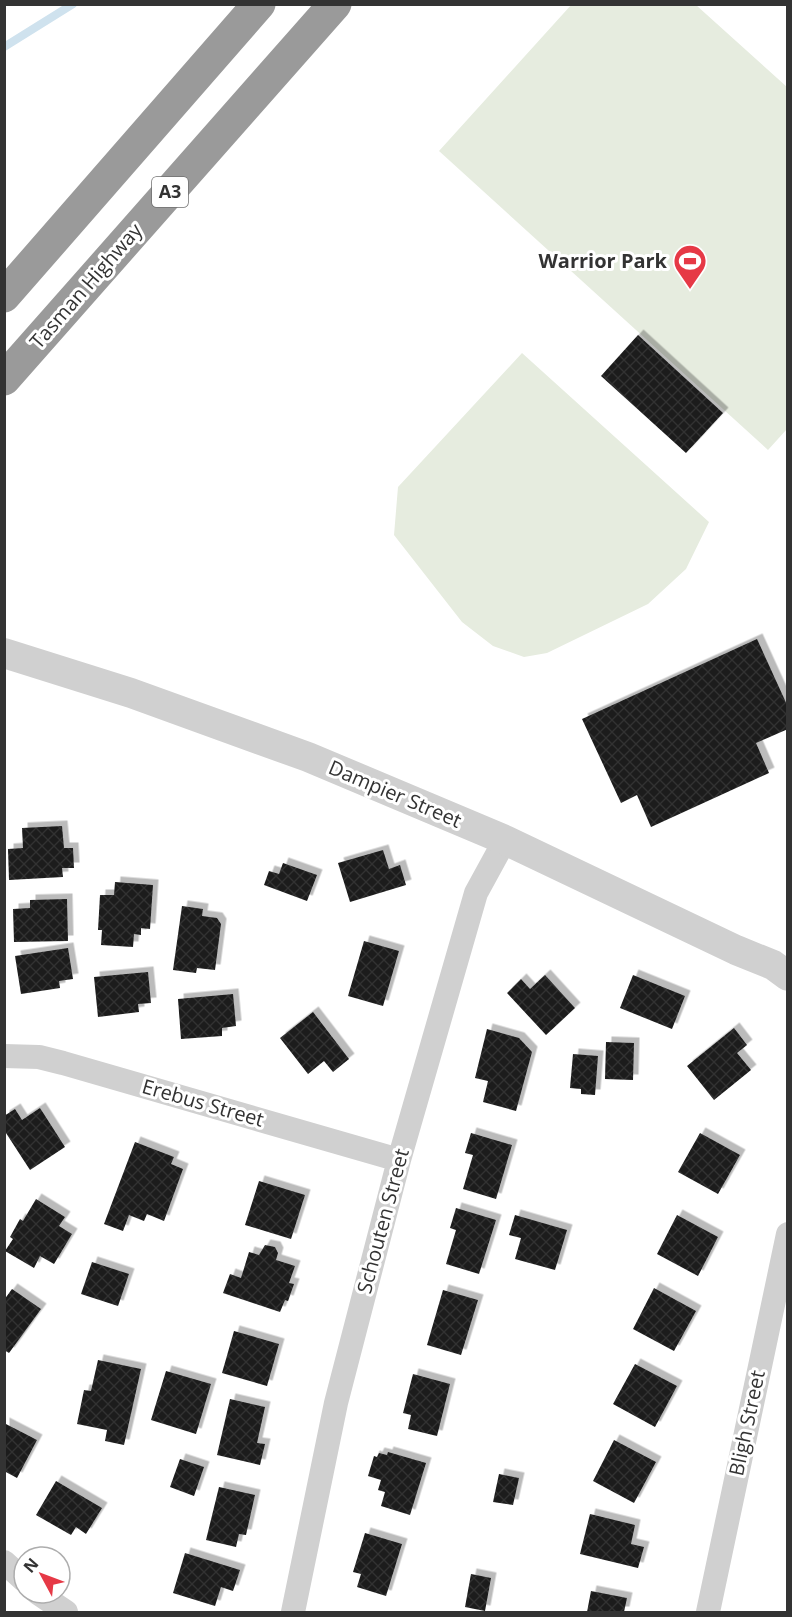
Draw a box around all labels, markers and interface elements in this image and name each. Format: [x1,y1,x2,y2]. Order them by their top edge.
road number: A3 [152,177,188,207]
street label: Tasman Highway [24,216,148,354]
sports icon: Warrior Park [672,243,708,290]
place label: Warrior Park [539,247,668,274]
street label: Dampier Street [325,753,466,834]
street label: Erebus Street [139,1072,267,1133]
street label: Schouten Street [350,1146,415,1296]
street label: Bligh Street [722,1368,771,1478]
north arrow [12,1545,72,1605]
text: N [18,1553,43,1577]

